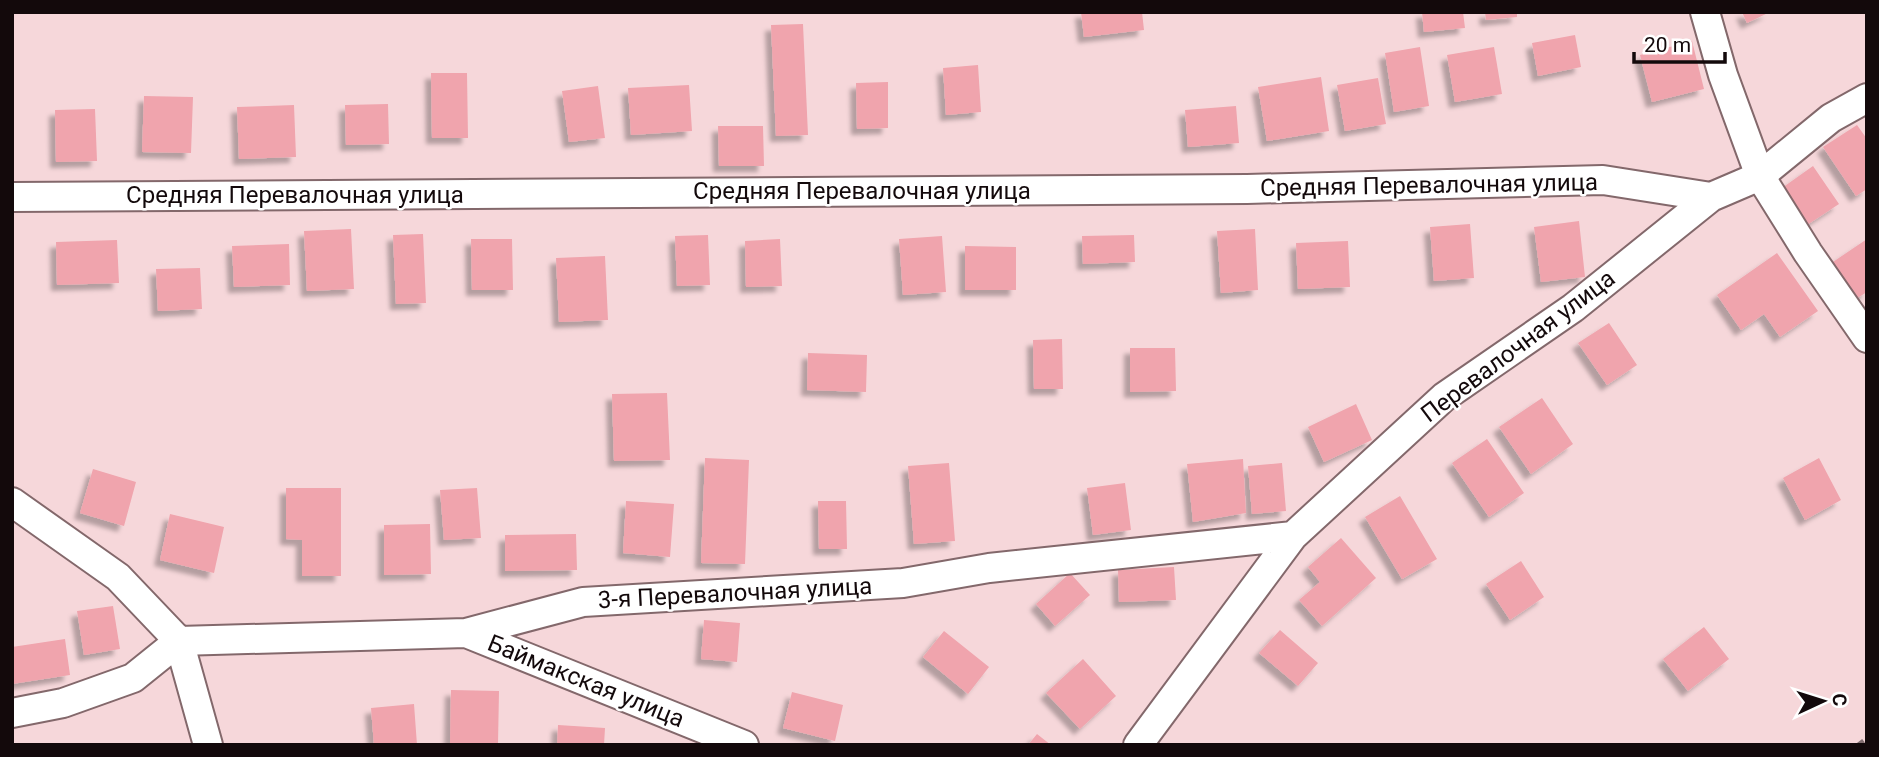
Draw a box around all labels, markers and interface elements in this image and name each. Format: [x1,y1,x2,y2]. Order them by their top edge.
scale bar [1634,21,1725,65]
text: 20 m [1644,33,1691,57]
street label: Средняя Перевалочная улица [1260,168,1598,202]
street label: Средняя Перевалочная улица [693,177,1031,205]
street label: Средняя Перевалочная улица [126,181,464,209]
street label: Перевалочная улица [1416,264,1620,428]
street label: 3-я Перевалочная улица [597,572,873,614]
street label: Баймакская улица [484,629,688,733]
north arrow [1788,666,1858,736]
text: С [1828,693,1851,707]

